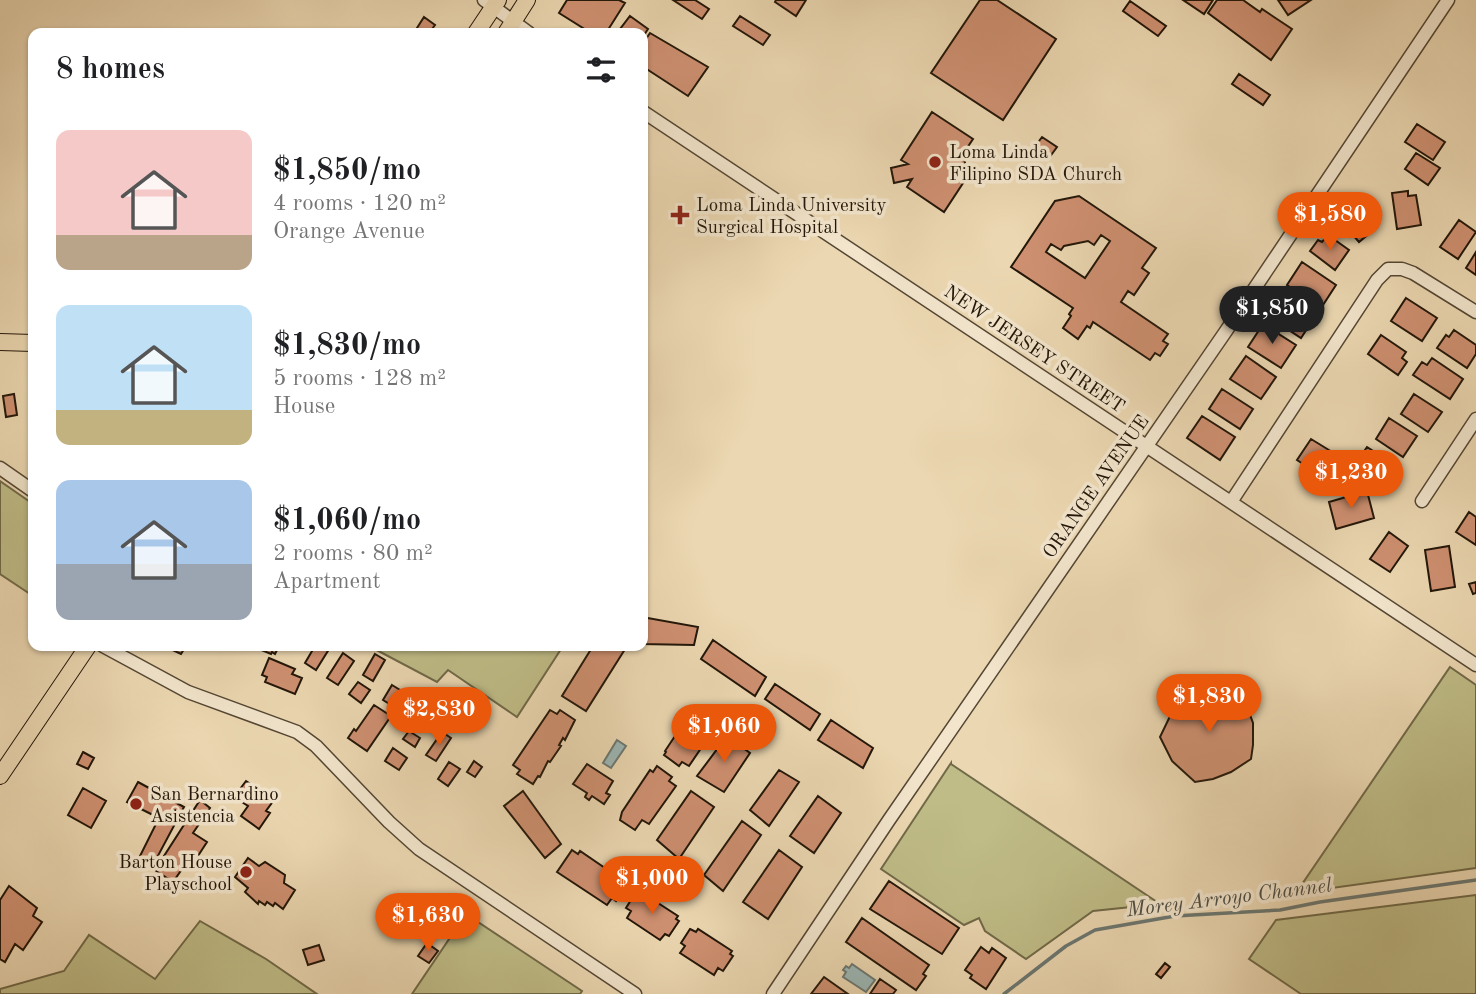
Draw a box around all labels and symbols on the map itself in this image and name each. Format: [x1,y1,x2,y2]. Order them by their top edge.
place label: Loma Linda Filipino SDA Church [949,144,1122,185]
marker: Loma Linda Filipino SDA Church [927,154,943,170]
pin: $1,580 [1273,192,1387,252]
place label: Loma Linda University Surgical Hospital [696,197,887,238]
marker: Loma Linda University Surgical Hospital [670,205,690,225]
street label: NEW JERSEY STREET [940,283,1127,418]
pin: $1,850 [1215,286,1329,346]
street label: ORANGE AVENUE [1041,412,1154,562]
pin: $1,230 [1294,450,1408,510]
pin: $1,830 [1152,674,1266,734]
pin: $2,830 [382,688,496,747]
pin: $1,060 [667,704,781,764]
place label: San Bernardino Asistencia [150,786,279,827]
marker: San Bernardino Asistencia [128,796,144,812]
place label: Barton House Playschool [119,854,232,895]
pin: $1,000 [595,856,709,916]
marker: Barton House Playschool [238,864,254,880]
water label: Morey Arroyo Channel [1124,875,1333,922]
pin: $1,630 [371,894,485,953]

